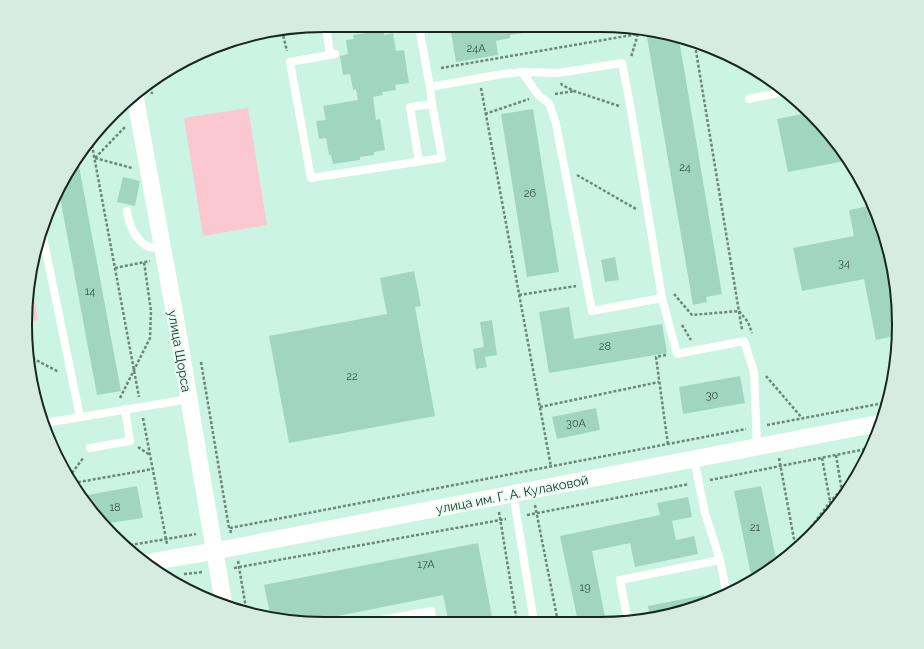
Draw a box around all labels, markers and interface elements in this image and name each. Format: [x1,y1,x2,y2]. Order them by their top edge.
house number: 24А [466,42,486,55]
house number: 24 [679,161,691,174]
house number: 26 [524,187,537,200]
house number: 34 [838,257,850,270]
house number: 14 [85,285,95,298]
street label: улица Щорса [165,309,194,393]
house number: 28 [599,340,611,353]
house number: 22 [346,370,358,383]
house number: 30 [706,389,719,402]
house number: 30А [566,417,586,430]
street label: улица им. Г. А. Кулаковой [434,472,590,517]
house number: 18 [109,501,121,514]
house number: 21 [750,521,761,534]
house number: 17А [417,558,435,571]
house number: 19 [579,581,591,594]

